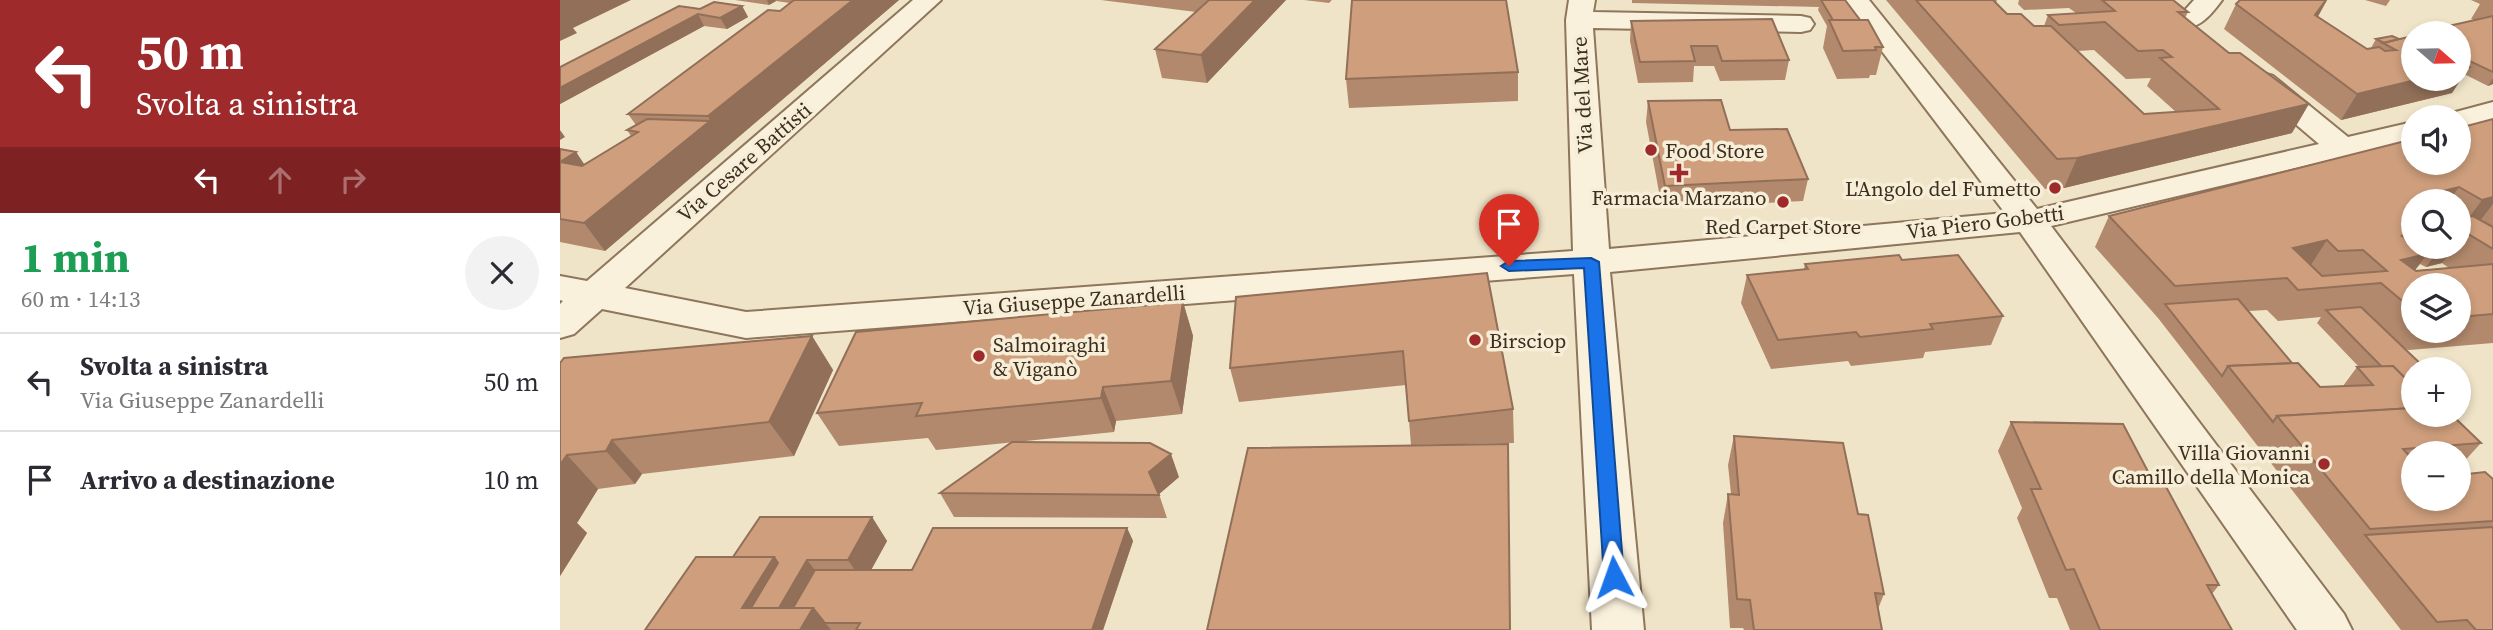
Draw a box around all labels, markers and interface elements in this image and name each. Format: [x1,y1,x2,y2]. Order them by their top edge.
text: 50 m [136,18,244,85]
north arrow [2401,21,2471,91]
map controls [2401,21,2471,511]
icon: left [21,28,112,119]
street label: Via del Mare [1564,36,1600,154]
text: Svolta a sinistra [136,82,358,126]
street label: Via Cesare Battisti [671,95,817,229]
button: sound [2401,105,2471,175]
place label: Food Store [1665,136,1764,165]
marker: Food Store [1643,142,1659,158]
icon: left [188,161,226,199]
icon: ahead [261,161,299,199]
icon: right [334,161,372,199]
marker: Farmacia Marzano [1671,165,1687,181]
place label: L'Angolo del Fumetto [1845,174,2041,203]
marker: L'Angolo del Fumetto [2047,180,2063,196]
place label: Farmacia Marzano [1592,183,1766,212]
button: search [2401,189,2471,259]
pin [1479,194,1539,266]
marker: Red Carpet Store [1775,194,1791,210]
street label: Via Piero Gobetti [1905,198,2065,246]
icon: arrive [1490,205,1528,243]
place label: Red Carpet Store [1705,212,1861,241]
text: 1 min [21,228,130,286]
button: close [465,236,539,310]
button: layers [2401,273,2471,343]
street label: Via Giuseppe Zanardelli [962,278,1186,322]
text: 60 m · 14:13 [21,283,141,315]
place label: Birsciop [1489,326,1566,355]
place label: Salmoiraghi & Viganò [993,330,1106,383]
marker: Birsciop [1467,332,1483,348]
text: Svolta a sinistra [80,348,268,384]
marker: Salmoiraghi & Viganò [971,348,987,364]
button: + [2401,357,2471,427]
icon: left [21,363,59,401]
text: 50 m [484,364,539,400]
text: Via Giuseppe Zanardelli [80,384,324,416]
place label: Villa Giovanni Camillo della Monica [2112,438,2310,491]
button: − [2401,441,2471,511]
marker: Villa Giovanni Camillo della Monica [2316,456,2332,472]
icon: arrive [21,461,59,499]
text: Arrivo a destinazione [80,462,335,498]
text: 10 m [484,462,539,498]
position arrow [1577,540,1651,614]

